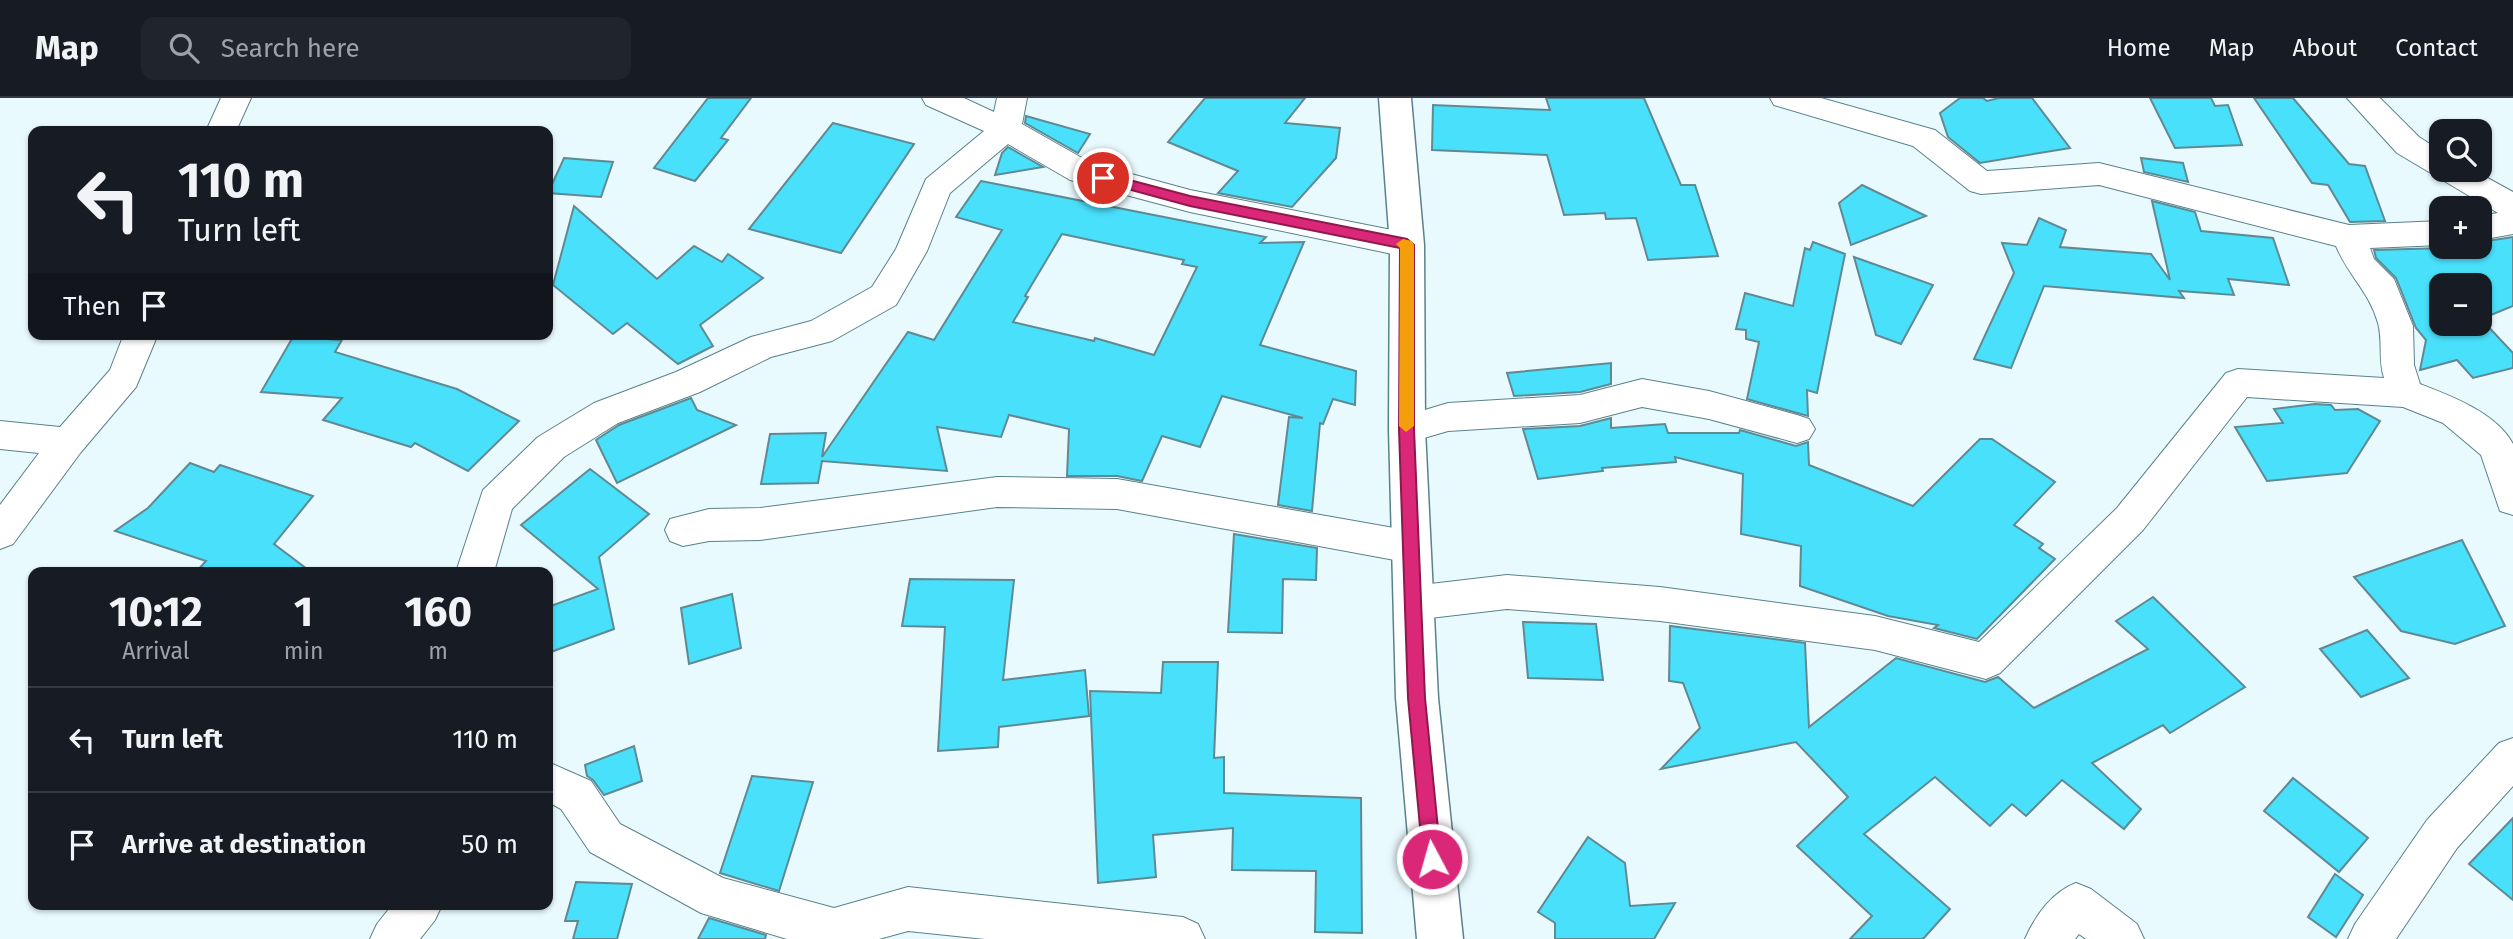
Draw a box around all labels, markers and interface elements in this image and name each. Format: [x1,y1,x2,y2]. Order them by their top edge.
search box [141,17,631,80]
text: Map [35,28,99,68]
icon: search [165,29,203,67]
text: Search here [221,33,360,64]
text: Home [2107,34,2171,62]
text: Map [2209,34,2255,62]
text: About [2293,34,2357,62]
text: Contact [2395,34,2478,62]
map controls [2429,119,2492,336]
button: search [2429,119,2492,182]
pin [1073,148,1133,208]
text: 110 m [178,151,304,210]
icon: left [63,154,154,245]
icon: arrive [1084,159,1122,197]
button: + [2429,196,2492,259]
text: Turn left [178,211,300,249]
button: − [2429,273,2492,336]
icon: arrive [135,287,173,325]
text: Then [63,291,121,322]
text: 10:12 [109,587,203,637]
text: 1 [294,587,313,637]
text: 160 [404,587,472,637]
text: Arrival [122,637,190,665]
text: min [284,637,323,665]
text: m [428,637,448,665]
icon: left [63,721,101,759]
text: Turn left [122,724,223,755]
text: 110 m [452,724,518,755]
position arrow [1395,822,1469,896]
icon: arrive [63,826,101,864]
text: Arrive at destination [122,829,366,860]
text: 50 m [461,829,518,860]

